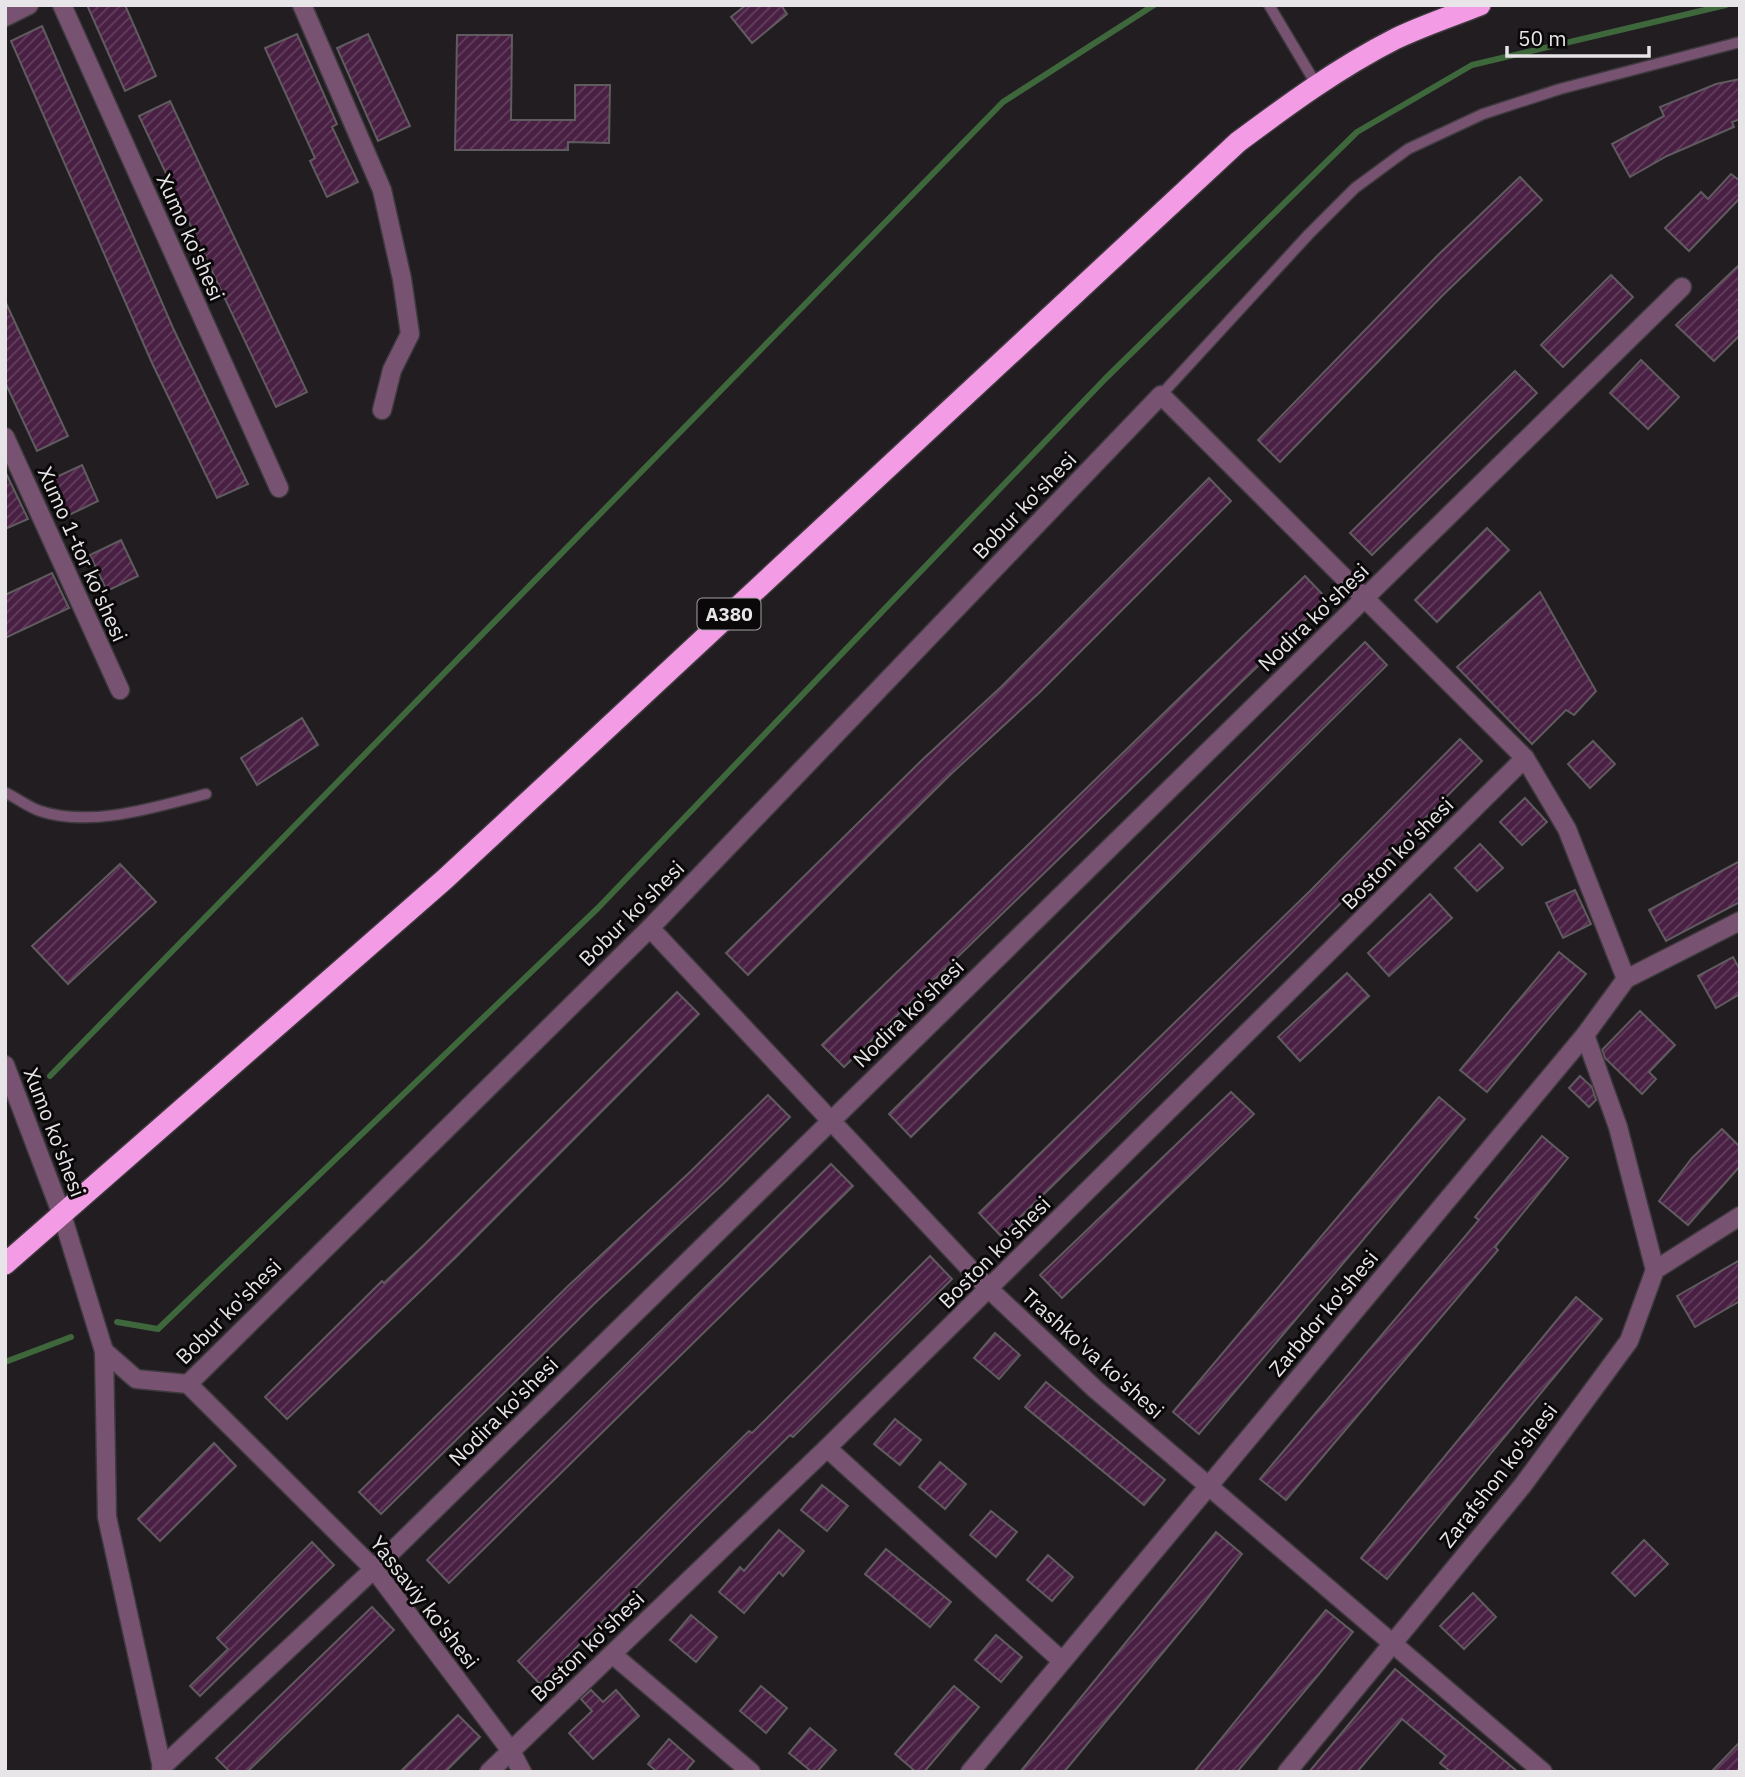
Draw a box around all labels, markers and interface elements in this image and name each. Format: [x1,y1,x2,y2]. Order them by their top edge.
scale bar [1507,14,1649,58]
text: 50 m [1518,24,1567,52]
street label: Xumo ko'shesi [151,169,231,305]
street label: Bobur ko'shesi [966,445,1082,565]
street label: Xumo 1-tor ko'shesi [32,462,134,646]
street label: Nodira ko'shesi [1251,557,1375,677]
road number: A380 [698,598,760,629]
street label: Boston ko'shesi [1335,791,1459,915]
street label: Bobur ko'shesi [572,854,690,972]
street label: Nodira ko'shesi [846,953,970,1073]
street label: Xumo ko'shesi [18,1064,92,1200]
street label: Boston ko'shesi [932,1190,1056,1314]
street label: Zarbdor ko'shesi [1262,1244,1384,1382]
street label: Bobur ko'shesi [169,1252,287,1370]
street label: Trashko'va ko'shesi [1016,1282,1170,1424]
street label: Nodira ko'shesi [442,1350,564,1472]
street label: Zarafshon ko'shesi [1433,1397,1563,1553]
street label: Yassaviy ko'shesi [364,1530,486,1674]
street label: Boston ko'shesi [524,1585,650,1707]

